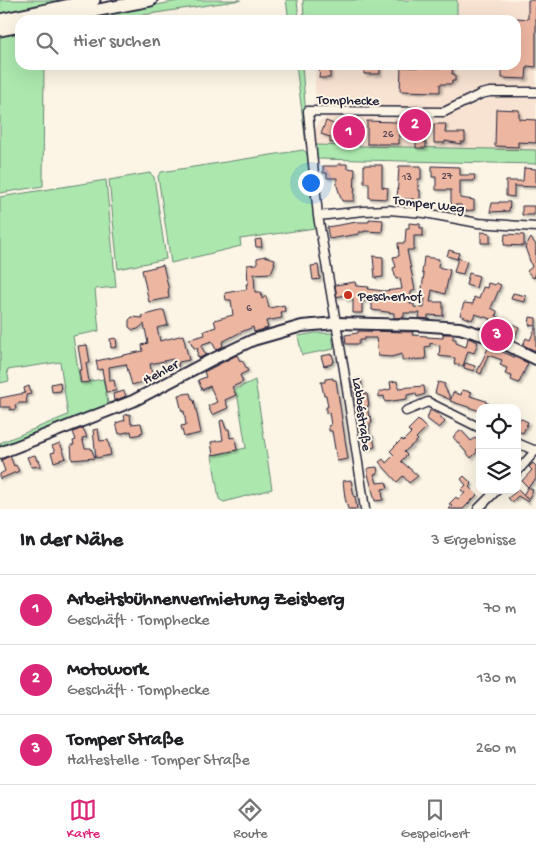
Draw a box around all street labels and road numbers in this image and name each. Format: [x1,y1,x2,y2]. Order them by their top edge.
street label: Tomphecke [316,92,380,111]
street label: Tomper Weg [391,193,466,218]
street label: Hehler [140,356,183,390]
street label: Labbéstraße [347,376,374,453]

